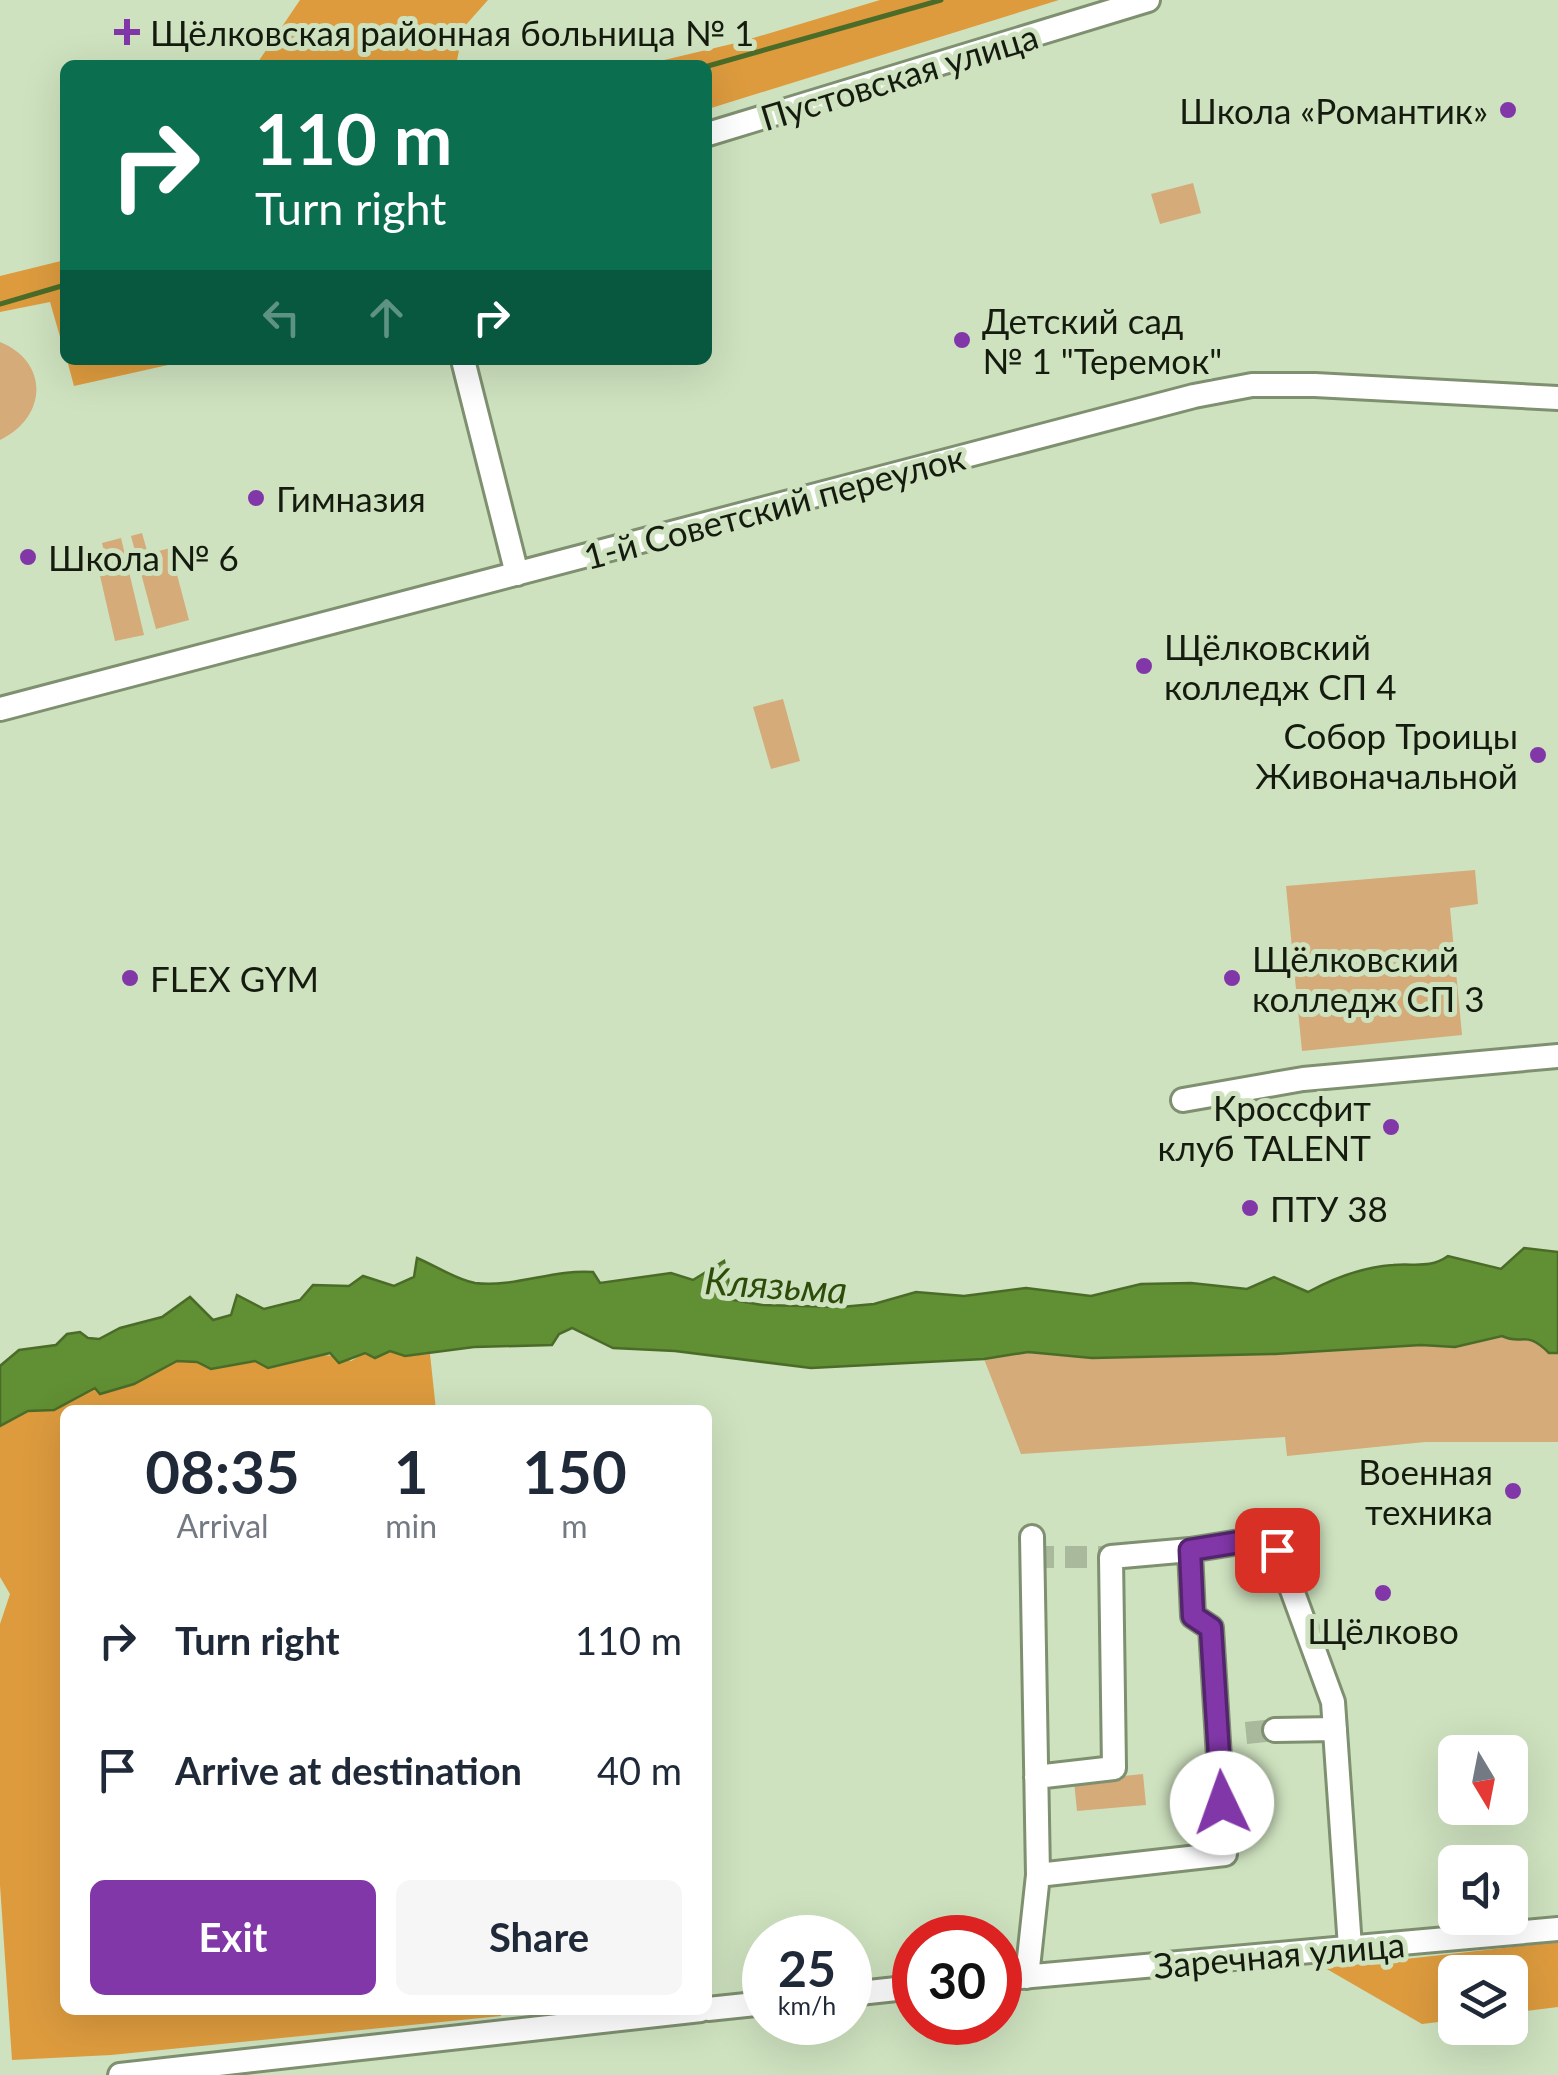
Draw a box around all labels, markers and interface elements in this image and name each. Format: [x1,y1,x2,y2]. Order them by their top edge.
place label: Щёлковская районная больница № 1 [150,11,754,53]
street label: Пустовская улица [755,14,1043,138]
marker: Щёлковская районная больница № 1 [114,19,140,45]
place label: Школа «Романтик» [1179,89,1488,131]
text: 110 m [255,96,452,180]
marker: Школа «Романтик» [1497,99,1519,121]
icon: right [90,100,220,230]
text: Turn right [255,181,446,235]
icon: left [254,290,309,345]
icon: ahead [359,290,414,345]
icon: right [464,290,519,345]
place label: Детский сад № 1 "Теремок" [982,299,1222,381]
marker: Детский сад № 1 "Теремок" [951,329,973,351]
street label: 1-й Советский переулок [579,435,969,577]
place label: Гимназия [276,477,426,519]
marker: Гимназия [245,487,267,509]
place label: Школа № 6 [48,536,239,578]
marker: Школа № 6 [17,546,39,568]
place label: Щёлковский колледж СП 4 [1164,625,1397,707]
marker: Щёлковский колледж СП 4 [1133,655,1155,677]
place label: Собор Троицы Живоначальной [1255,714,1518,796]
marker: Собор Троицы Живоначальной [1527,744,1549,766]
place label: Щёлковский колледж СП 3 [1252,937,1485,1019]
place label: FLEX GYM [150,957,319,999]
marker: FLEX GYM [119,967,141,989]
marker: Щёлковский колледж СП 3 [1221,967,1243,989]
place label: Кроссфит клуб TALENT [1157,1086,1371,1168]
marker: Кроссфит клуб TALENT [1380,1116,1402,1138]
place label: ПТУ 38 [1270,1187,1388,1229]
marker: ПТУ 38 [1239,1197,1261,1219]
water label: Клязьма [703,1256,849,1312]
text: 08:35 [145,1435,300,1507]
text: 1 [394,1435,429,1507]
text: 150 [522,1435,627,1507]
place label: Военная техника [1358,1450,1493,1532]
marker: Военная техника [1502,1480,1524,1502]
text: Arrival [176,1506,269,1545]
text: min [385,1506,437,1545]
text: m [561,1506,588,1545]
pin [1235,1508,1320,1593]
icon: arrive [1250,1523,1305,1578]
marker: Щёлково [1372,1582,1394,1604]
place label: Щёлково [1307,1609,1459,1651]
icon: right [90,1613,145,1668]
text: Turn right [175,1617,340,1663]
text: 110 m [575,1617,682,1663]
north arrow [1438,1735,1528,1825]
map controls [1438,1735,1528,2045]
icon: arrive [90,1743,145,1798]
text: Arrive at destination [175,1747,522,1793]
text: 40 m [597,1747,682,1793]
position arrow [1170,1751,1274,1855]
button: sound [1438,1845,1528,1935]
button: Exit [90,1880,376,1995]
button: Share [396,1880,682,1995]
speed limit sign: 30 [892,1915,1022,2045]
street label: Заречная улица [1152,1922,1406,1986]
text: 25 [778,1938,836,1998]
button: layers [1438,1955,1528,2045]
text: km/h [778,1990,836,2020]

